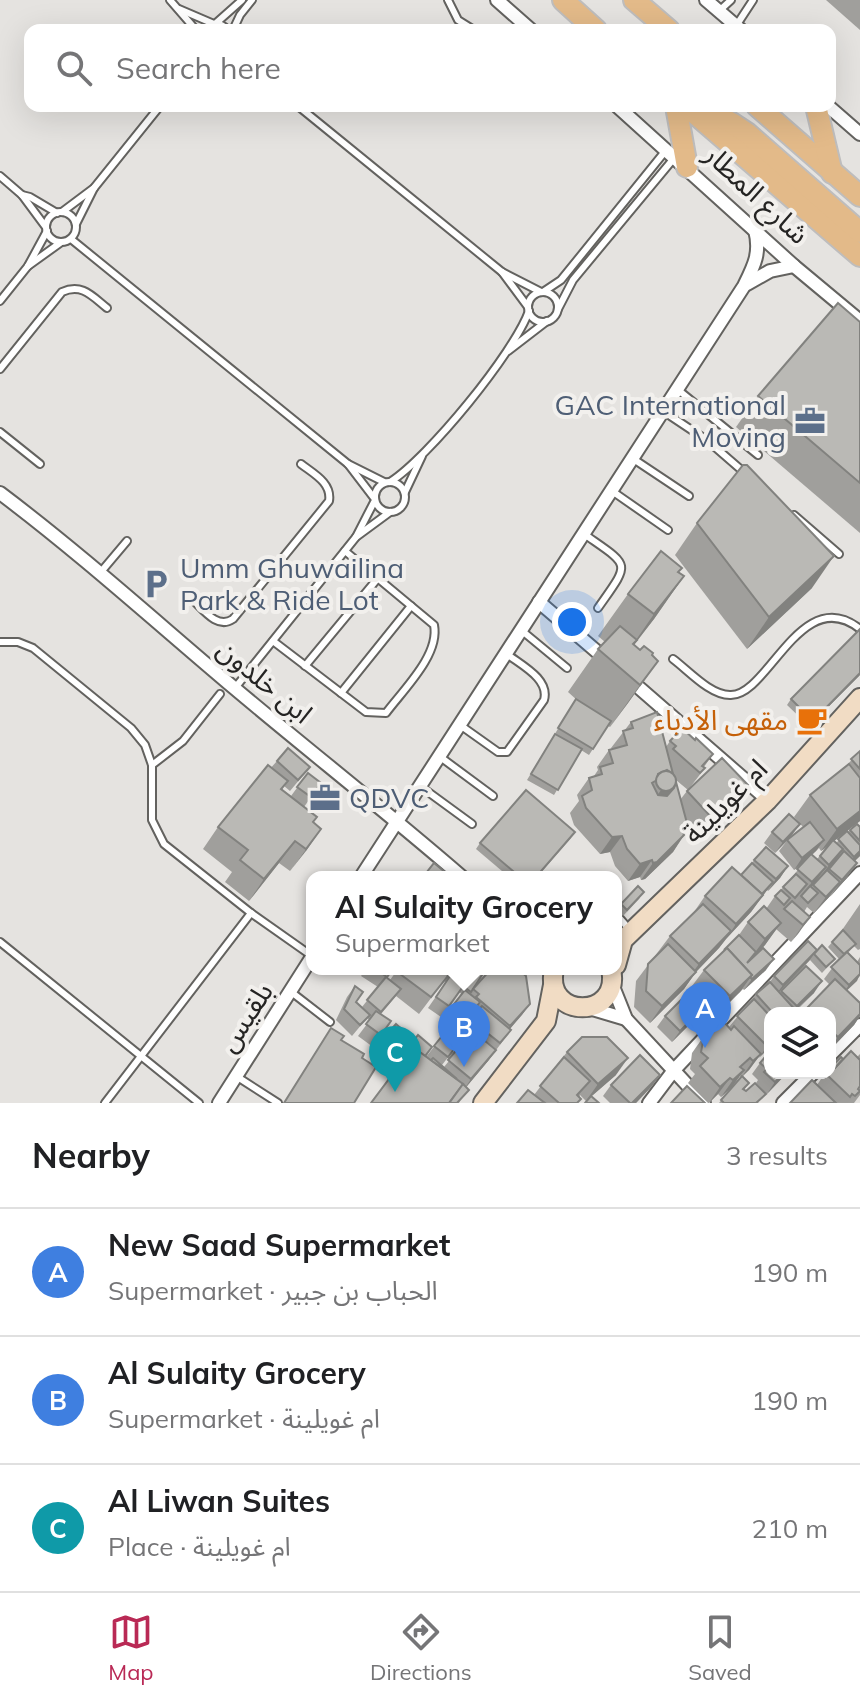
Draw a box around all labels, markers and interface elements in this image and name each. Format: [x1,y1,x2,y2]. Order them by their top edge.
search box [24,24,836,112]
icon: search [52,46,96,90]
text: Search here [116,49,281,87]
street label: شارع المطار [694,136,817,254]
place label: GAC International Moving [555,387,786,454]
office icon: GAC International Moving [793,404,827,438]
place label: Umm Ghuwailina Park & Ride Lot [180,550,404,617]
parking icon: Umm Ghuwailina Park & Ride Lot [139,567,173,601]
your location [552,602,592,642]
street label: ابن خلدون [211,631,320,730]
place label: مقهى الأدباء [654,702,788,737]
cafe icon: مقهى الأدباء [795,703,829,737]
street label: ام غويلينة [675,751,777,853]
place label: QDVC [349,780,429,815]
office icon: QDVC [308,781,342,815]
popup [306,871,622,975]
text: Al Sulaity Grocery [335,888,593,926]
text: Supermarket [335,926,490,959]
street label: بلقيس [209,975,280,1058]
pin: A [679,982,731,1048]
pin: B [438,1001,490,1067]
map controls [764,1007,836,1079]
button: layers [764,1007,836,1079]
pin: C [369,1026,421,1092]
text: Nearby [32,1134,150,1177]
text: 3 results [726,1139,828,1172]
text: New Saad Supermarket [108,1226,450,1264]
text: A [48,1256,68,1289]
text: 190 m [752,1256,828,1289]
text: Supermarket · الحباب بن جبير [108,1274,438,1307]
text: Al Sulaity Grocery [108,1354,366,1392]
text: B [49,1384,67,1417]
text: 190 m [752,1384,828,1417]
text: Supermarket · ام غويلينة [108,1402,380,1435]
text: Al Liwan Suites [108,1482,330,1520]
text: C [49,1512,67,1545]
text: 210 m [752,1512,828,1545]
text: Place · ام غويلينة [108,1530,291,1563]
tab: Map [108,1610,154,1686]
tab: Directions [370,1610,472,1686]
tab: Saved [688,1610,752,1686]

